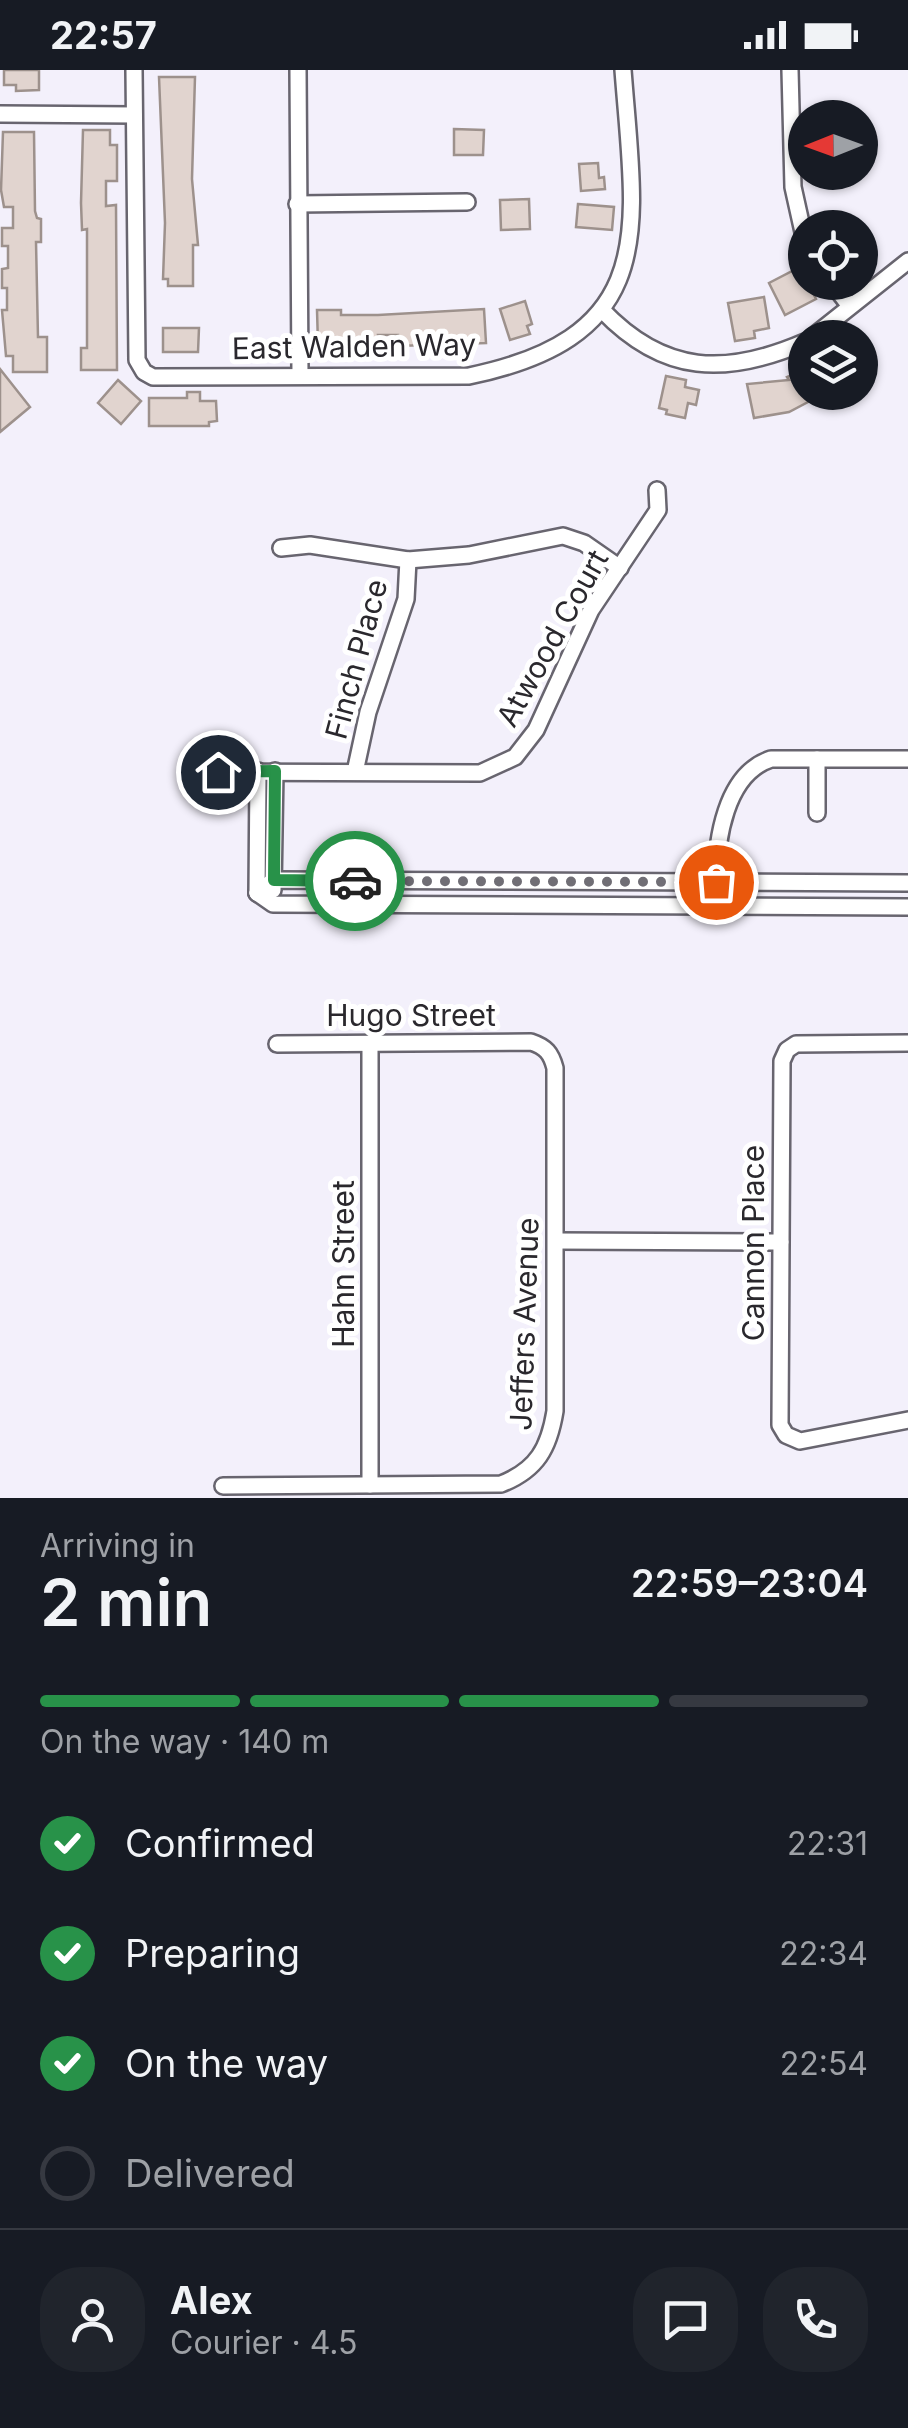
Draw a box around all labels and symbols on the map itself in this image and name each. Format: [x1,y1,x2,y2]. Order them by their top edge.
north arrow [788,100,878,190]
street label: East Walden Way [231,326,477,366]
street label: Atwood Court [489,543,615,733]
street label: Finch Place [317,575,395,743]
pin [176,730,261,815]
courier [305,831,405,931]
pin [674,840,759,925]
street label: Hugo Street [326,997,496,1033]
street label: Cannon Place [735,1145,771,1341]
street label: Hahn Street [325,1180,361,1348]
street label: Jeffers Avenue [502,1217,546,1431]

